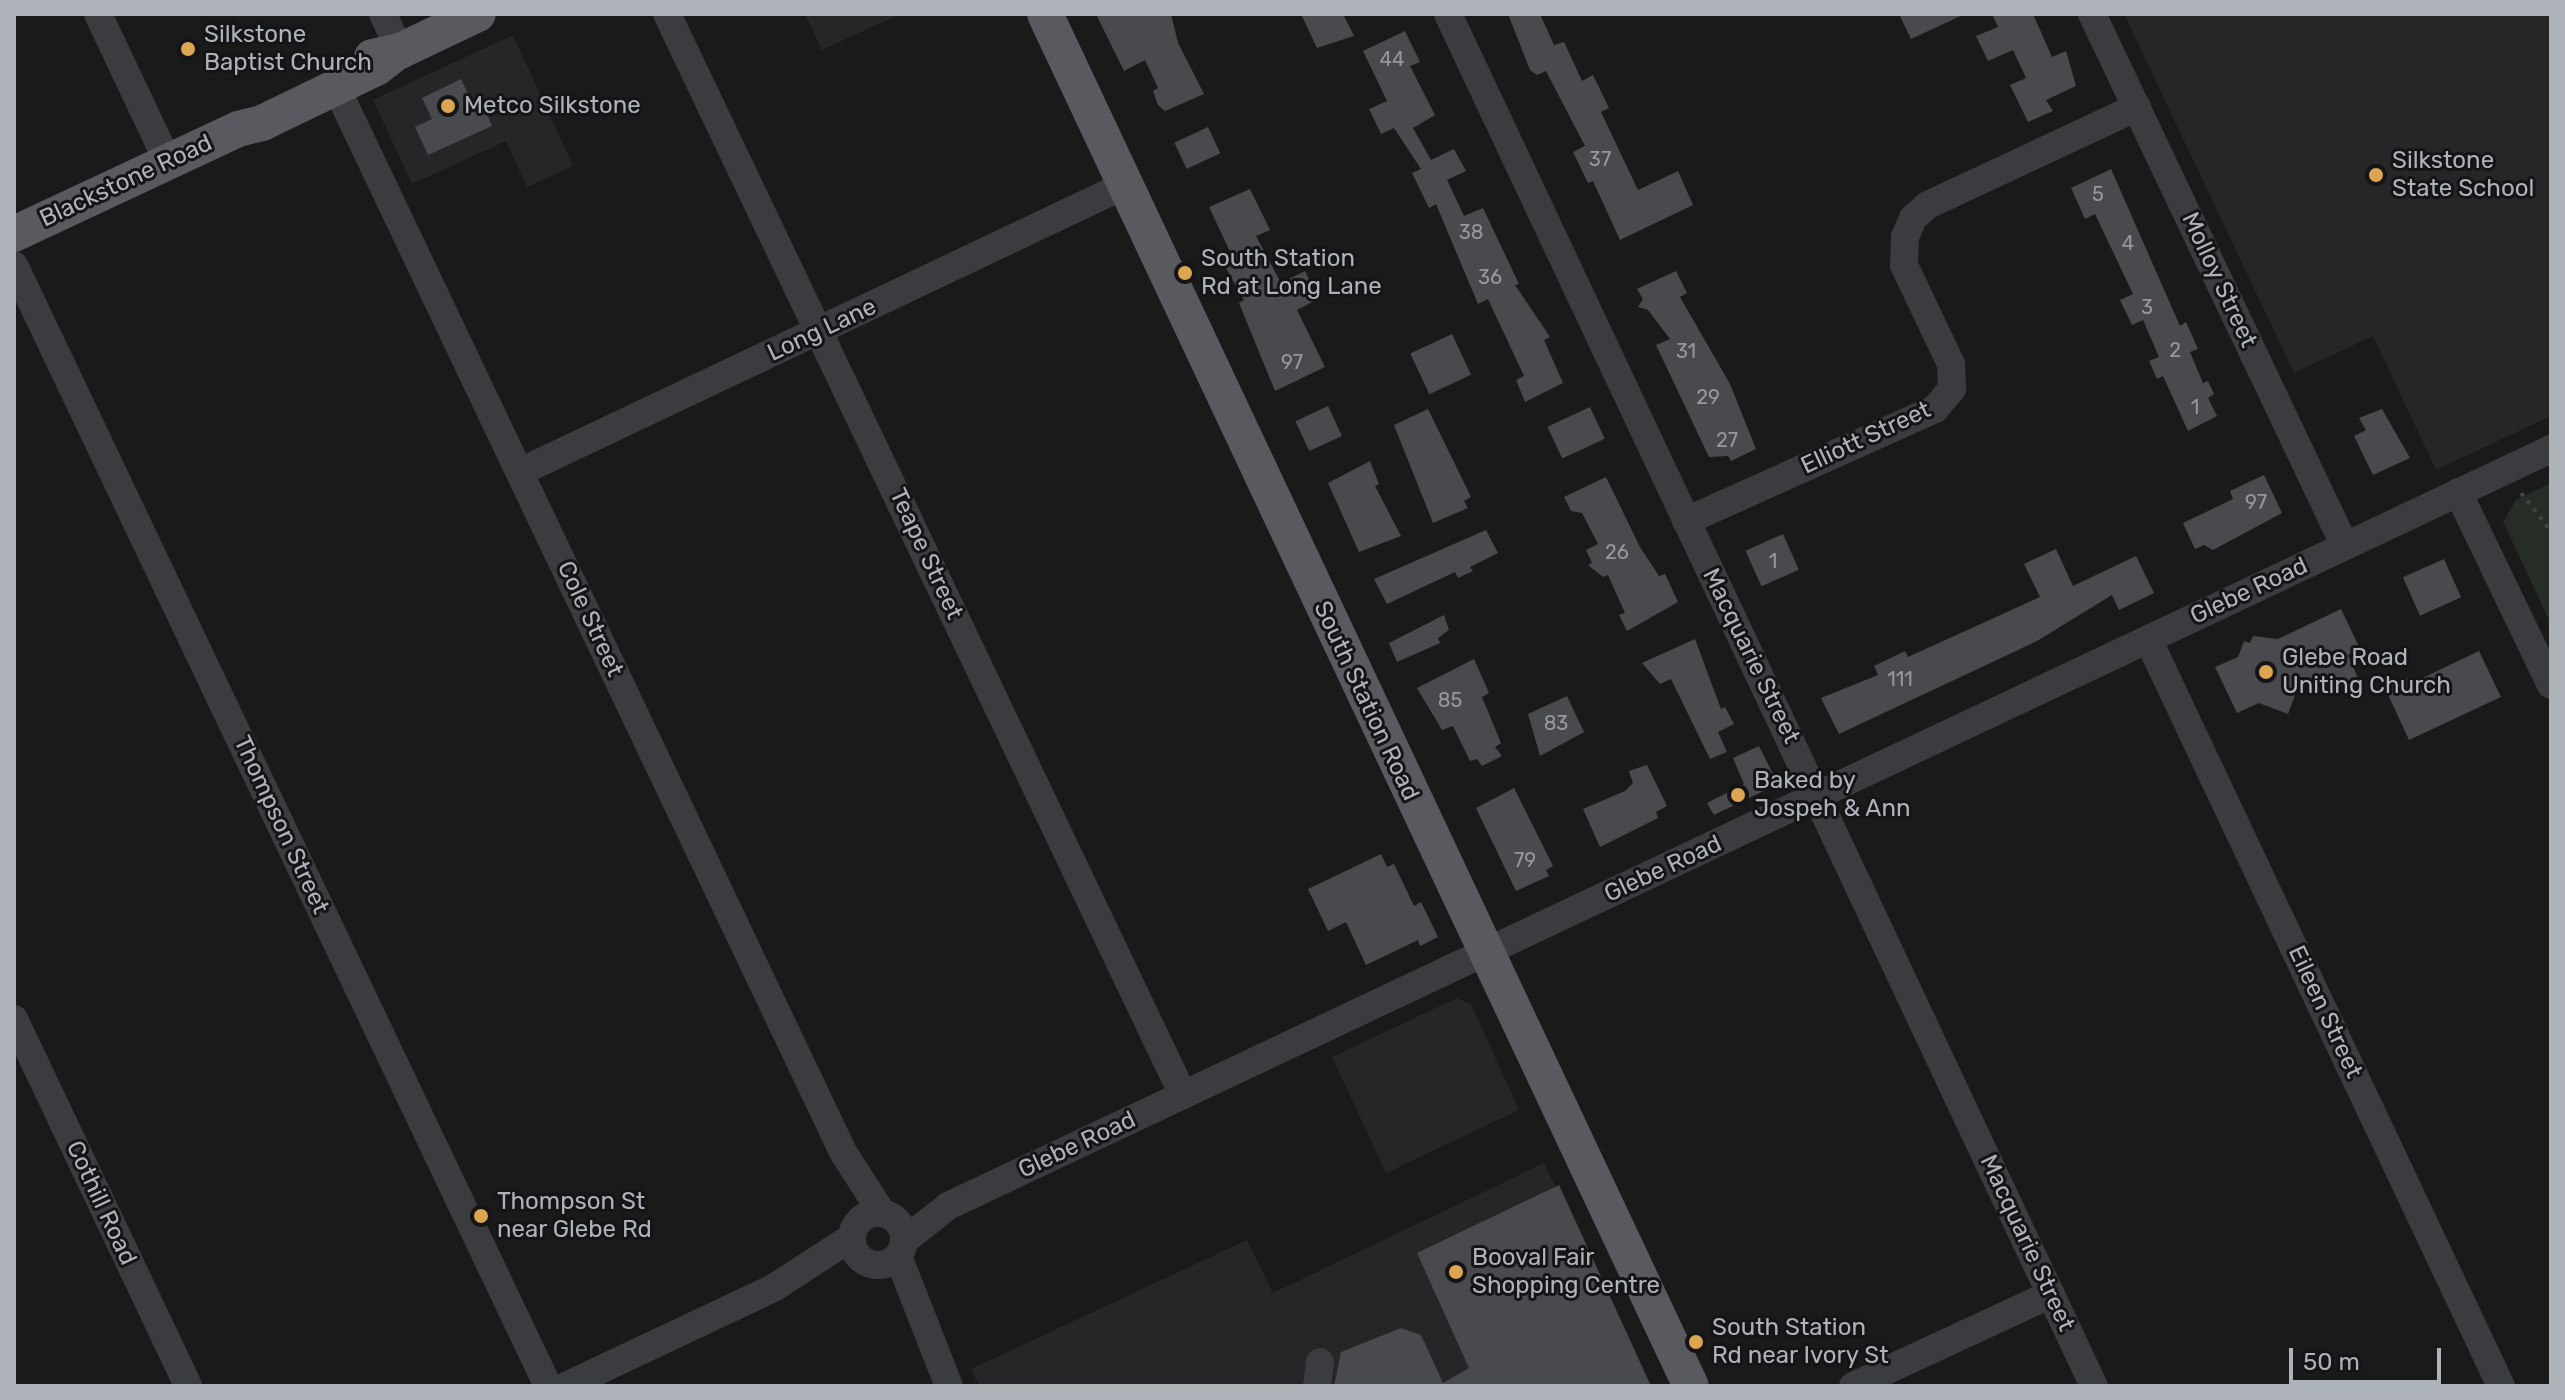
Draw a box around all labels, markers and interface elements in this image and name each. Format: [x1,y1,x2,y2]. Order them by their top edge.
place label: Silkstone Baptist Church [204,21,372,77]
marker: Silkstone Baptist Church [179,40,197,58]
house number: 44 [1380,47,1404,71]
place label: Metco Silkstone [464,92,641,120]
marker: Metco Silkstone [439,97,457,115]
street label: Blackstone Road [35,129,217,233]
house number: 37 [1589,147,1611,171]
place label: Silkstone State School [2392,147,2534,203]
marker: Silkstone State School [2367,166,2385,184]
house number: 5 [2092,182,2104,206]
street label: Molloy Street [2175,208,2263,352]
house number: 38 [1459,220,1483,244]
house number: 4 [2122,231,2134,255]
place label: South Station Rd at Long Lane [1201,245,1382,301]
marker: South Station Rd at Long Lane [1176,264,1194,282]
house number: 36 [1478,265,1502,289]
street label: Long Lane [763,292,881,368]
house number: 3 [2141,295,2153,319]
house number: 2 [2169,338,2181,362]
house number: 31 [1676,339,1696,363]
house number: 97 [1281,350,1303,374]
house number: 29 [1696,385,1720,409]
street label: Elliott Street [1797,395,1935,481]
house number: 1 [2191,395,2199,419]
house number: 27 [1716,428,1738,452]
street label: Teape Street [883,484,969,624]
house number: 97 [2245,490,2267,514]
house number: 26 [1605,540,1629,564]
house number: 1 [1769,549,1777,573]
street label: Glebe Road [2186,551,2312,631]
street label: Cole Street [551,557,629,681]
street label: Macquarie Street [1696,564,1806,748]
street label: South Station Road [1307,597,1425,805]
place label: Glebe Road Uniting Church [2282,644,2451,700]
marker: Glebe Road Uniting Church [2257,663,2275,681]
house number: 111 [1887,667,1913,691]
house number: 85 [1438,688,1462,712]
house number: 83 [1544,711,1568,735]
street label: Thompson Street [227,731,335,919]
place label: Baked by Jospeh & Ann [1754,767,1911,823]
marker: Baked by Jospeh & Ann [1729,786,1747,804]
street label: Glebe Road [1600,829,1726,909]
house number: 79 [1514,848,1536,872]
street label: Eileen Street [2282,941,2368,1083]
street label: Glebe Road [1014,1105,1140,1185]
street label: Cothill Road [60,1136,142,1270]
street label: Macquarie Street [1974,1150,2080,1336]
place label: Thompson St near Glebe Rd [497,1188,652,1244]
marker: Thompson St near Glebe Rd [472,1207,490,1225]
place label: Booval Fair Shopping Centre [1472,1244,1660,1300]
marker: Booval Fair Shopping Centre [1447,1263,1465,1281]
place label: South Station Rd near Ivory St [1712,1314,1890,1370]
scale bar [2293,1332,2445,1382]
marker: South Station Rd near Ivory St [1687,1333,1705,1351]
text: 50 m [2303,1348,2360,1376]

